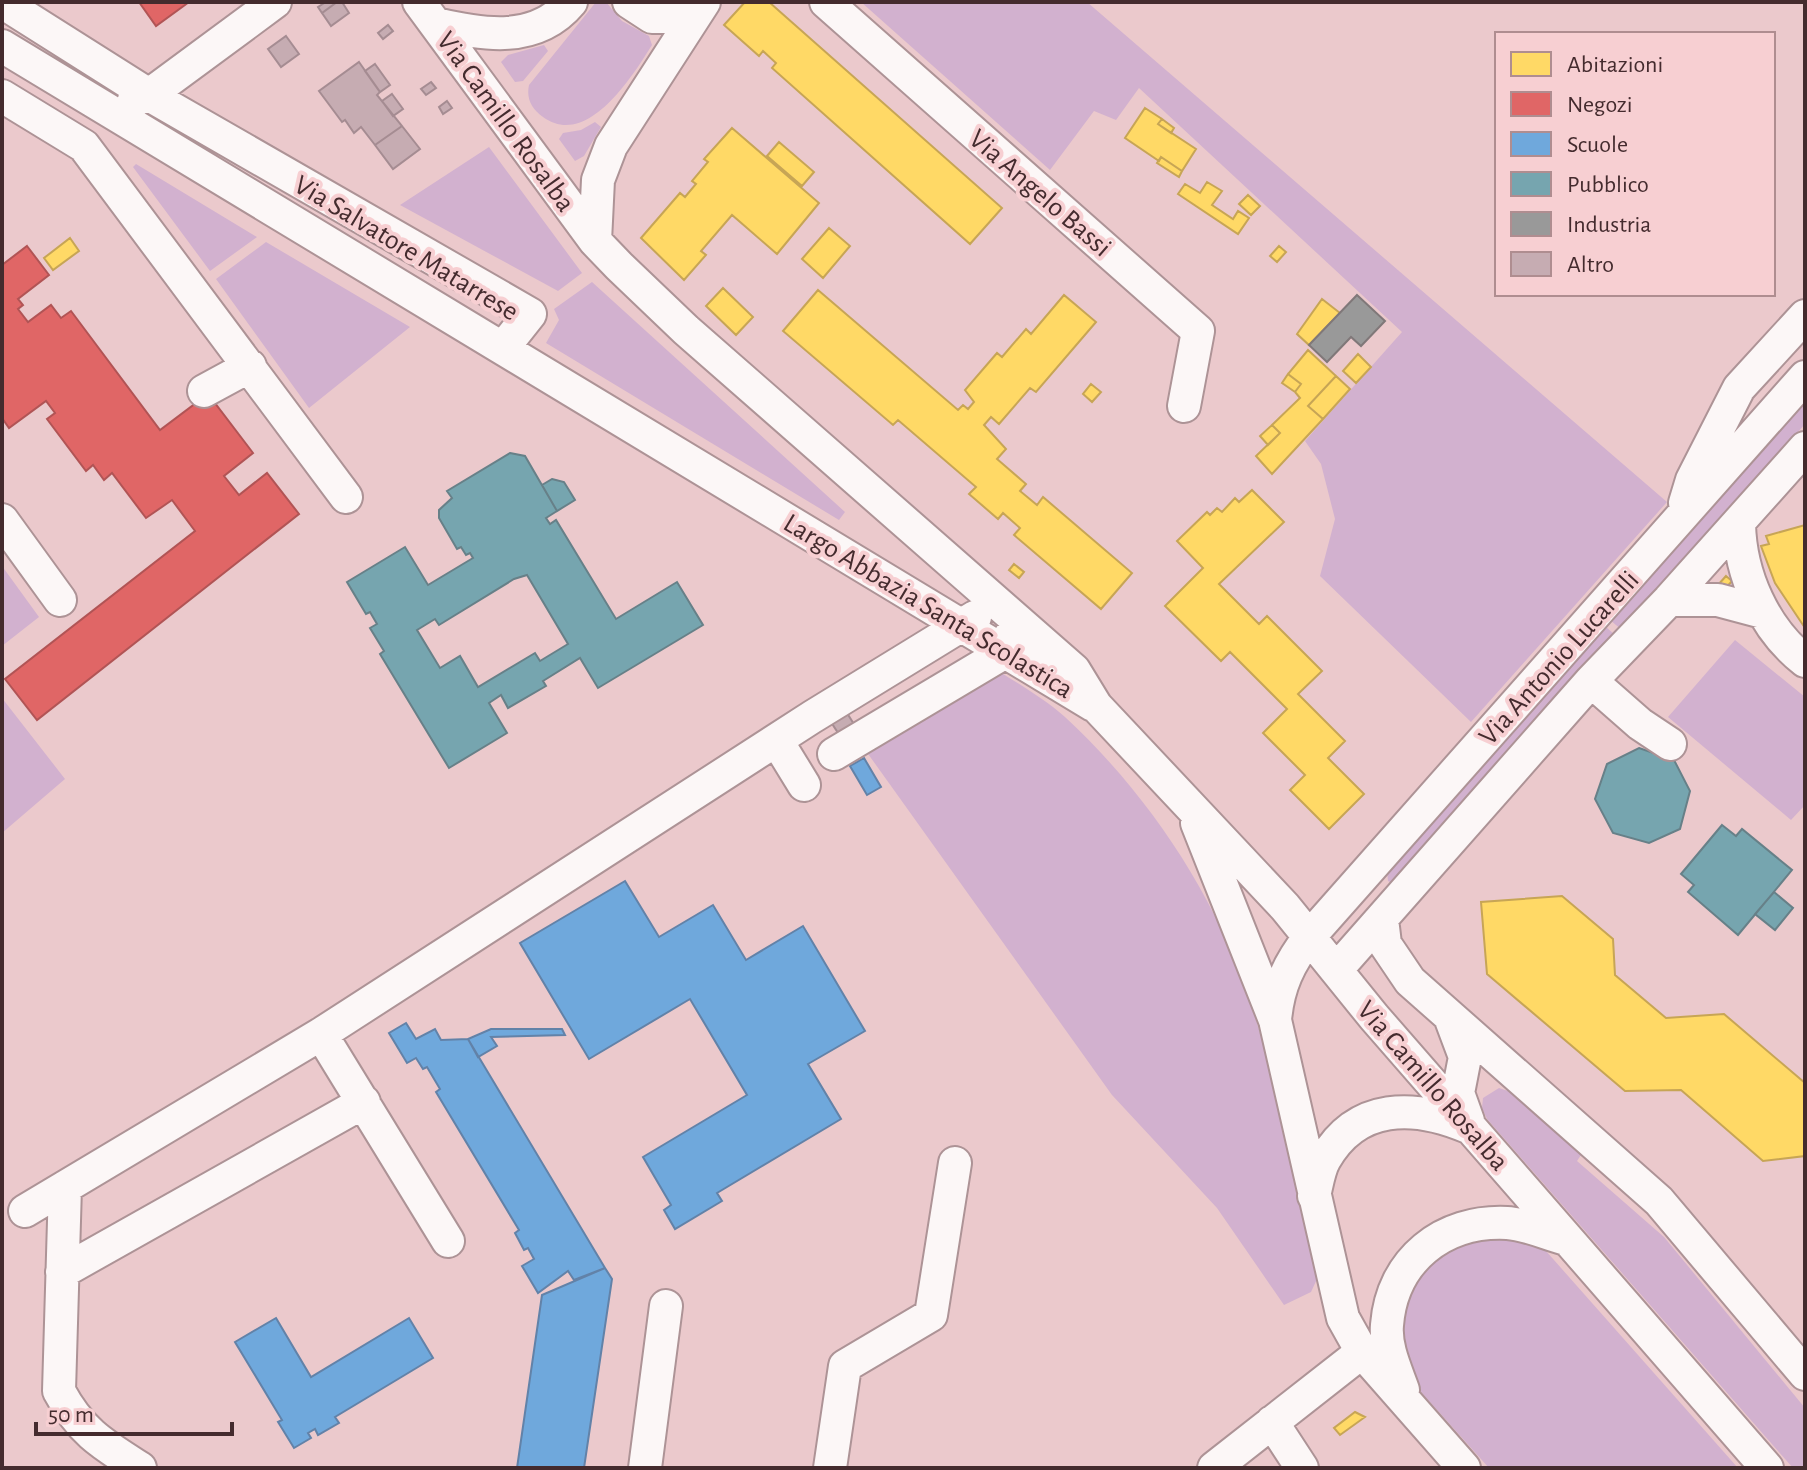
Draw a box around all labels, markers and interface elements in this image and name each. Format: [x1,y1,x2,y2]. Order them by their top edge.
street label: Via Camillo Rosalba [431,27,580,217]
legend [1495,32,1775,296]
text: Abitazioni [1567,53,1663,77]
text: Negozi [1567,93,1633,117]
street label: Via Angelo Bassi [963,125,1116,262]
text: Scuole [1567,133,1628,157]
street label: Via Salvatore Matarrese [289,171,523,327]
text: Pubblico [1567,173,1649,197]
text: Industria [1567,213,1651,237]
text: Altro [1567,253,1614,277]
street label: Largo Abbazia Santa Scolastica [779,509,1077,704]
street label: Via Antonio Lucarelli [1474,566,1645,751]
street label: Via Camillo Rosalba [1352,996,1513,1176]
scale bar [36,1386,232,1436]
text: 50 m [48,1403,94,1427]

